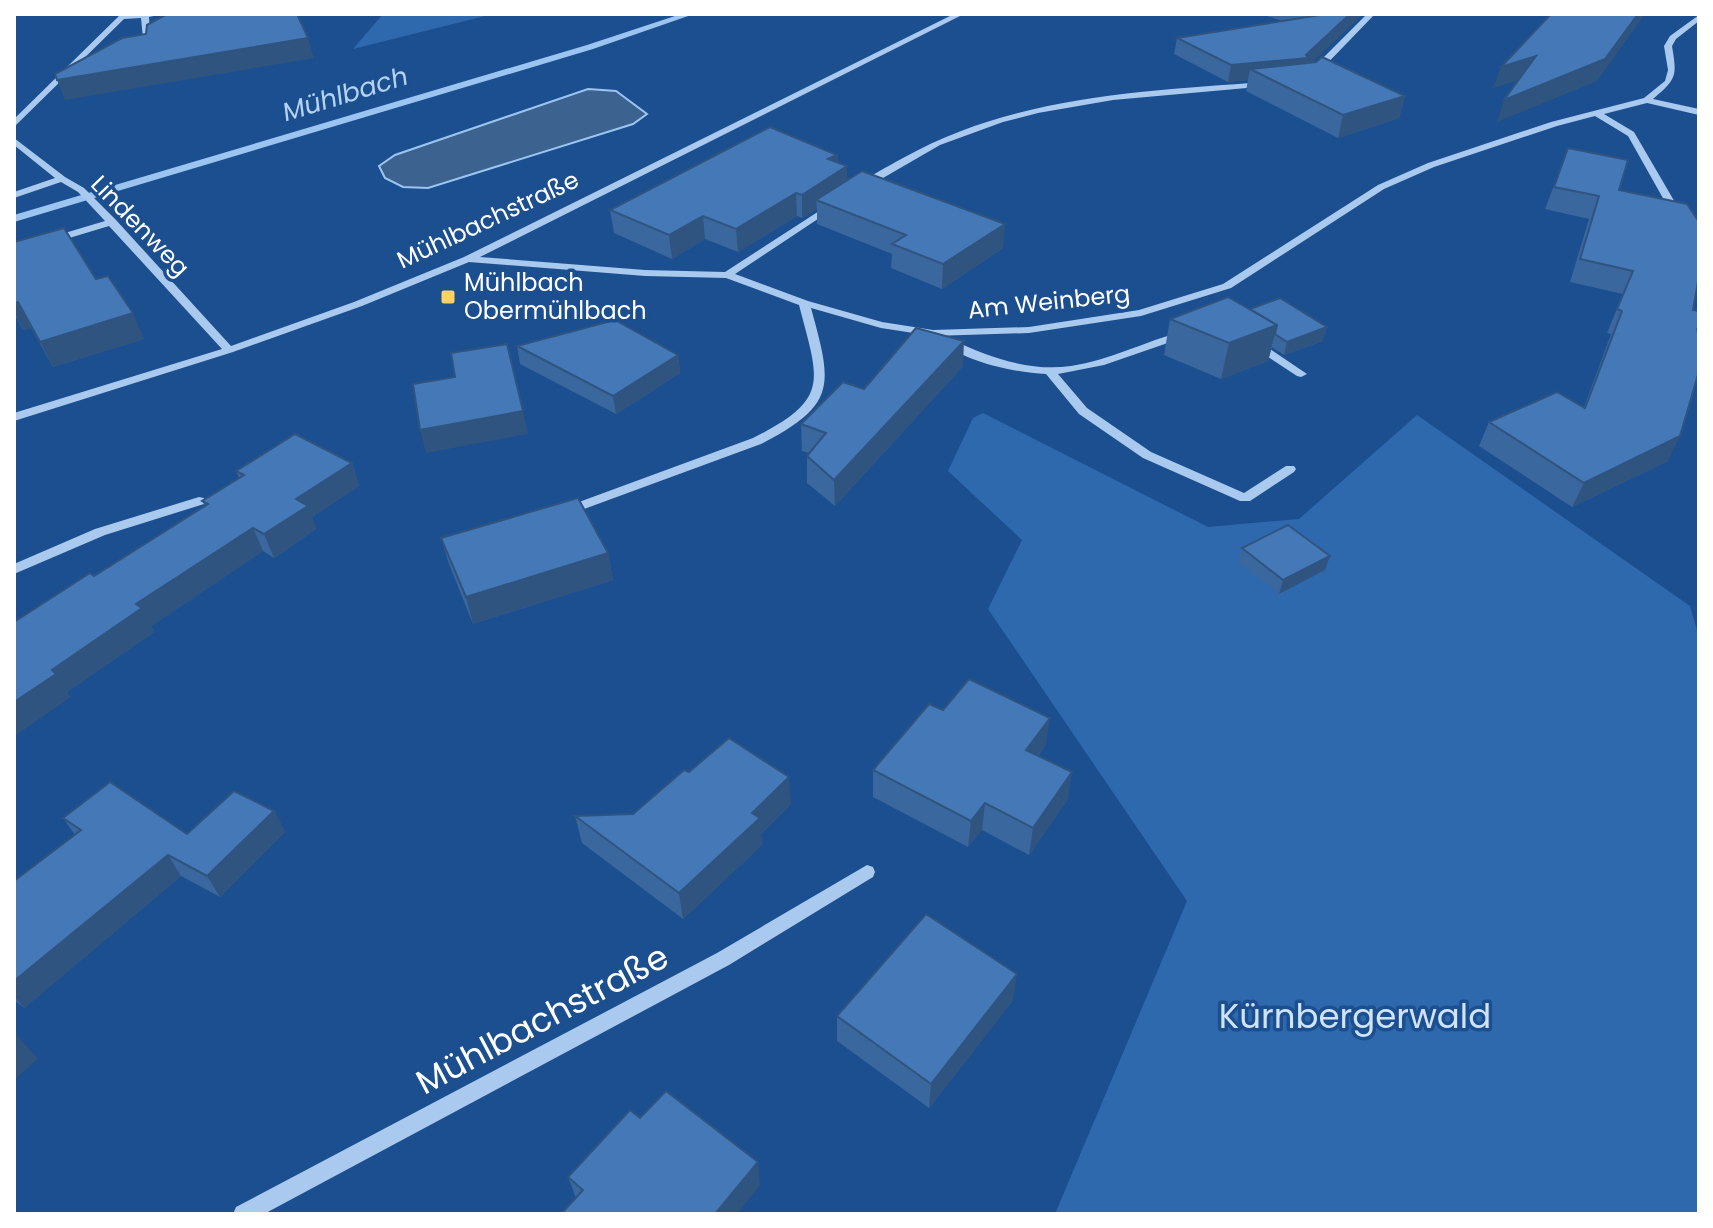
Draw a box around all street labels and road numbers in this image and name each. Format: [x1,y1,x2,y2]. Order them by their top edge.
street label: Mühlbachstraße [391,163,584,276]
street label: Lindenweg [84,168,197,283]
street label: Am Weinberg [966,277,1132,326]
street label: Mühlbachstraße [407,932,677,1106]

